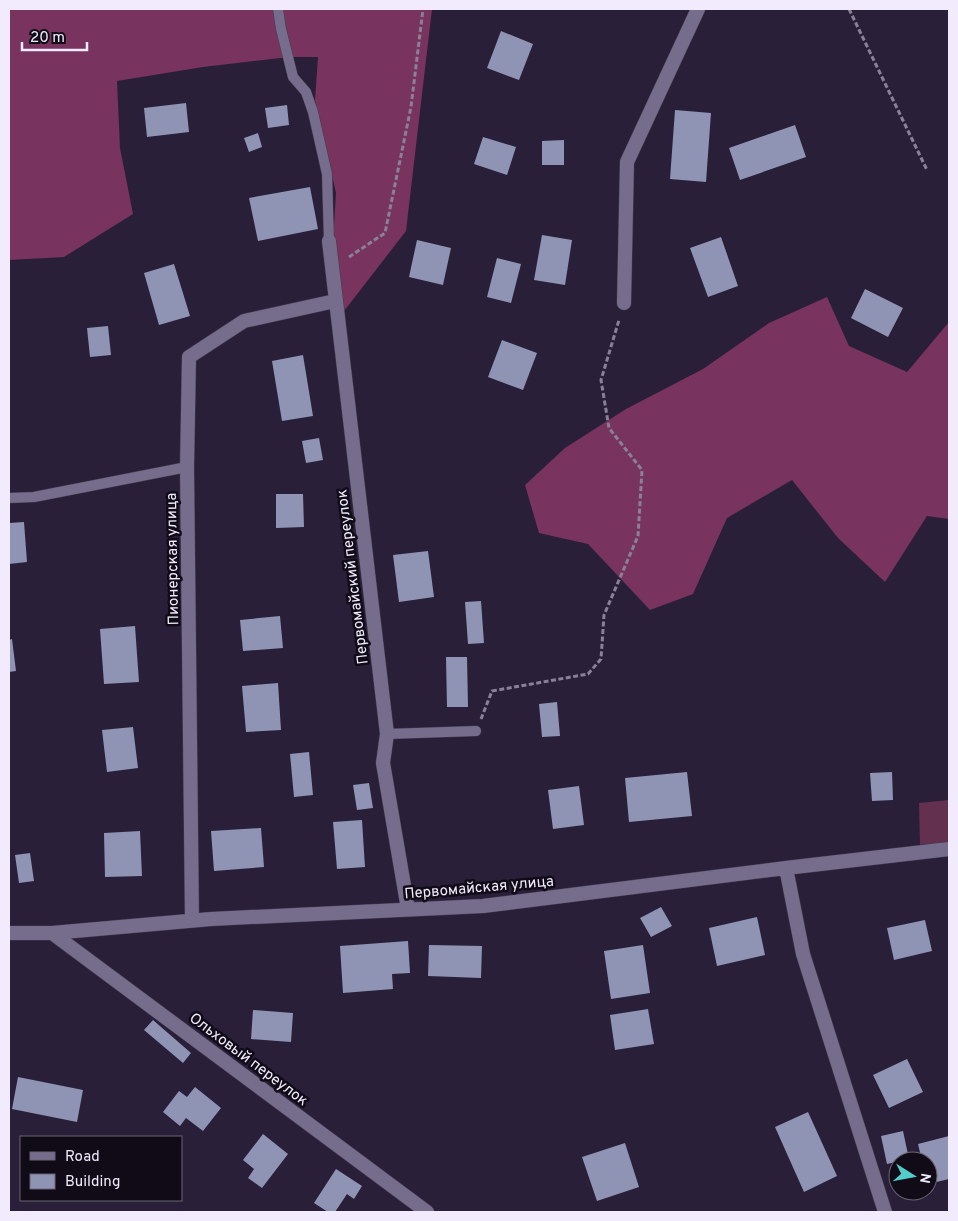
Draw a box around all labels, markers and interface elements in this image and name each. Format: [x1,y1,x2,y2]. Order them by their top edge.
scale bar [22,20,88,52]
text: 20 m [30,29,65,48]
street label: Первомайский переулок [333,488,374,665]
street label: Пионерская улица [163,493,184,625]
street label: Первомайская улица [404,872,555,905]
street label: Ольховый переулок [185,1009,311,1111]
legend [20,1136,182,1201]
text: Road [65,1148,100,1167]
north arrow [888,1151,938,1201]
text: N [915,1172,934,1185]
text: Building [65,1173,120,1192]

